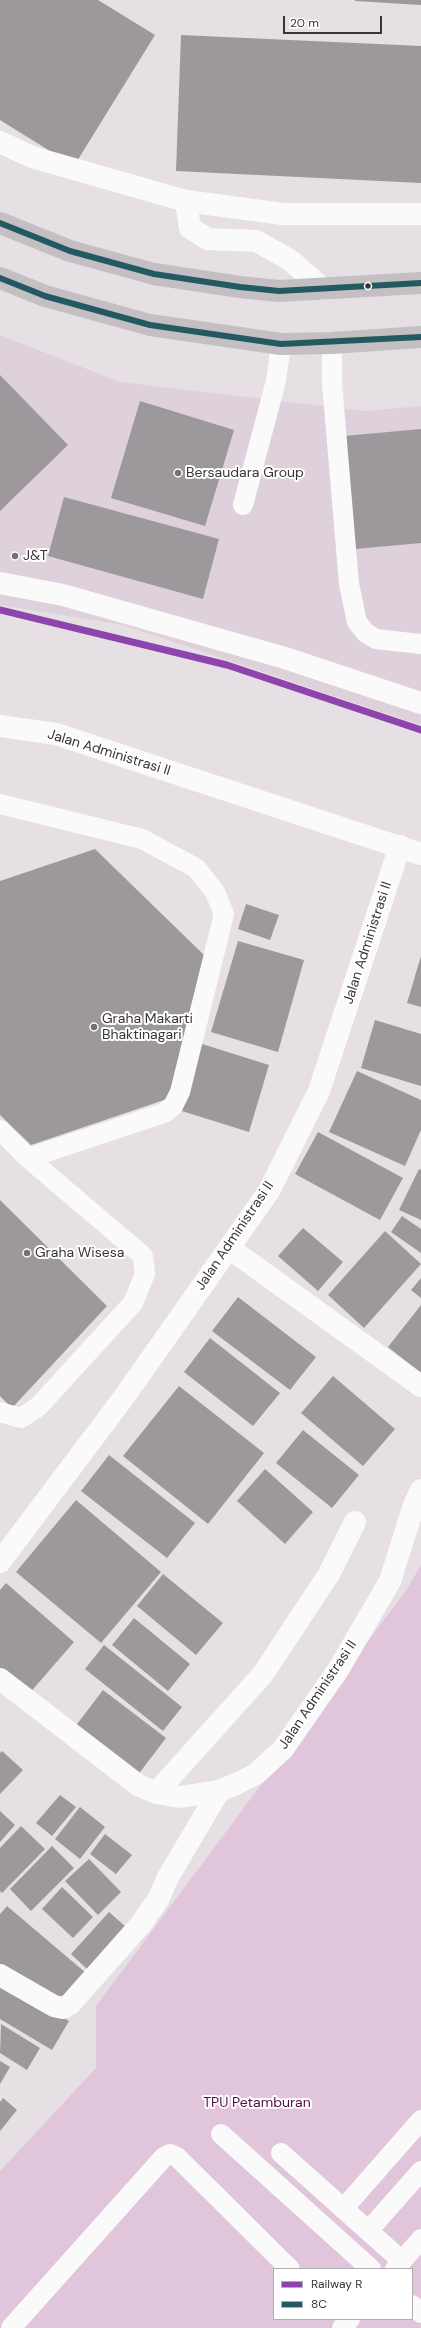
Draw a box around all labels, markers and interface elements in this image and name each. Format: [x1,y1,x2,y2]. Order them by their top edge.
scale bar [285,8,384,34]
text: 20 m [290,15,319,31]
unlabelled marker [363,281,373,291]
place label: Bersaudara Group [186,465,304,481]
marker: Bersaudara Group [173,468,183,478]
place label: J&T [23,548,48,564]
marker: J&T [10,551,20,561]
street label: Jalan Administrasi II [45,726,173,780]
street label: Jalan Administrasi II [340,880,396,1006]
place label: Graha Makarti Bhaktinagari [102,1011,193,1044]
marker: Graha Makarti Bhaktinagari [89,1022,99,1032]
street label: Jalan Administrasi II [192,1178,278,1294]
place label: Graha Wisesa [35,1245,124,1261]
marker: Graha Wisesa [22,1248,32,1258]
street label: Jalan Administrasi II [275,1637,361,1753]
park label: TPU Petamburan [203,2095,311,2111]
legend [273,2268,413,2320]
text: Railway R [311,2276,362,2292]
text: 8C [311,2296,327,2312]

